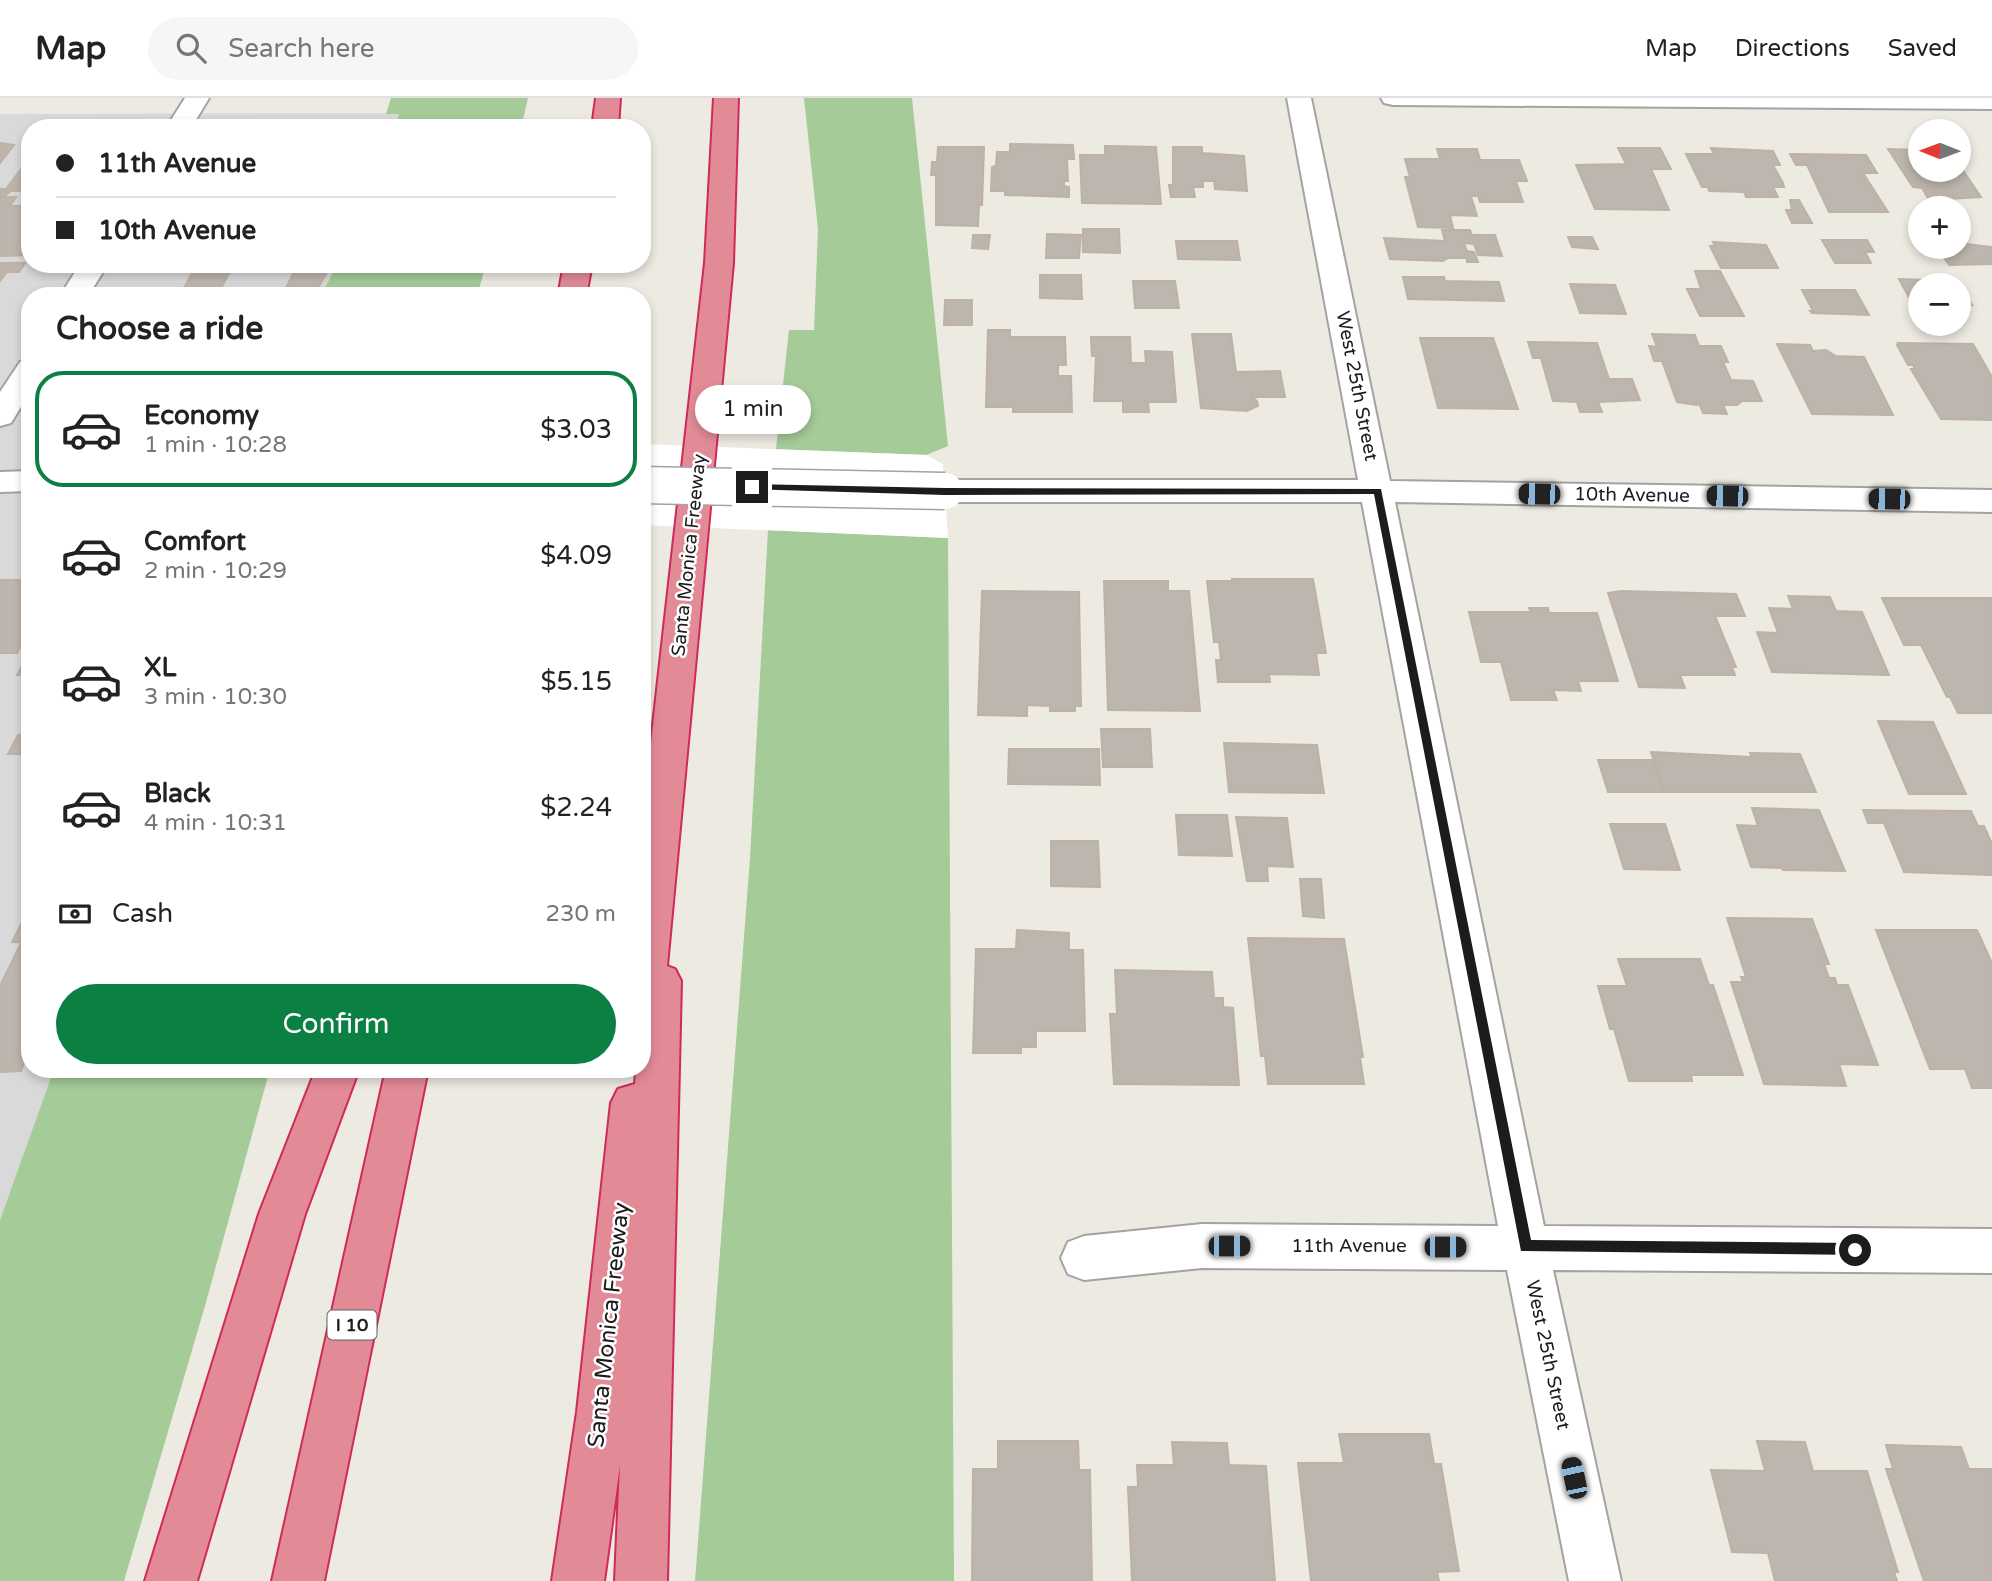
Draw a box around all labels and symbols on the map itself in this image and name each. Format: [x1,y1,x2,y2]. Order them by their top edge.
north arrow [1908,119,1970,182]
street label: West 25th Street [1332,309,1382,463]
callout: 1 min [694,386,810,434]
street label: Santa Monica Freeway [667,453,711,657]
route end [736,471,768,503]
car [1518,483,1561,505]
street label: 10th Avenue [1574,483,1690,507]
car [1706,485,1749,507]
car [1868,488,1911,510]
street label: Santa Monica Freeway [582,1201,636,1449]
route start [1839,1234,1871,1266]
street label: 11th Avenue [1291,1235,1407,1257]
car [1209,1236,1251,1257]
car [1425,1237,1467,1258]
street label: West 25th Street [1521,1278,1575,1432]
road number: I 10 [328,1310,376,1340]
car [1560,1455,1589,1501]

